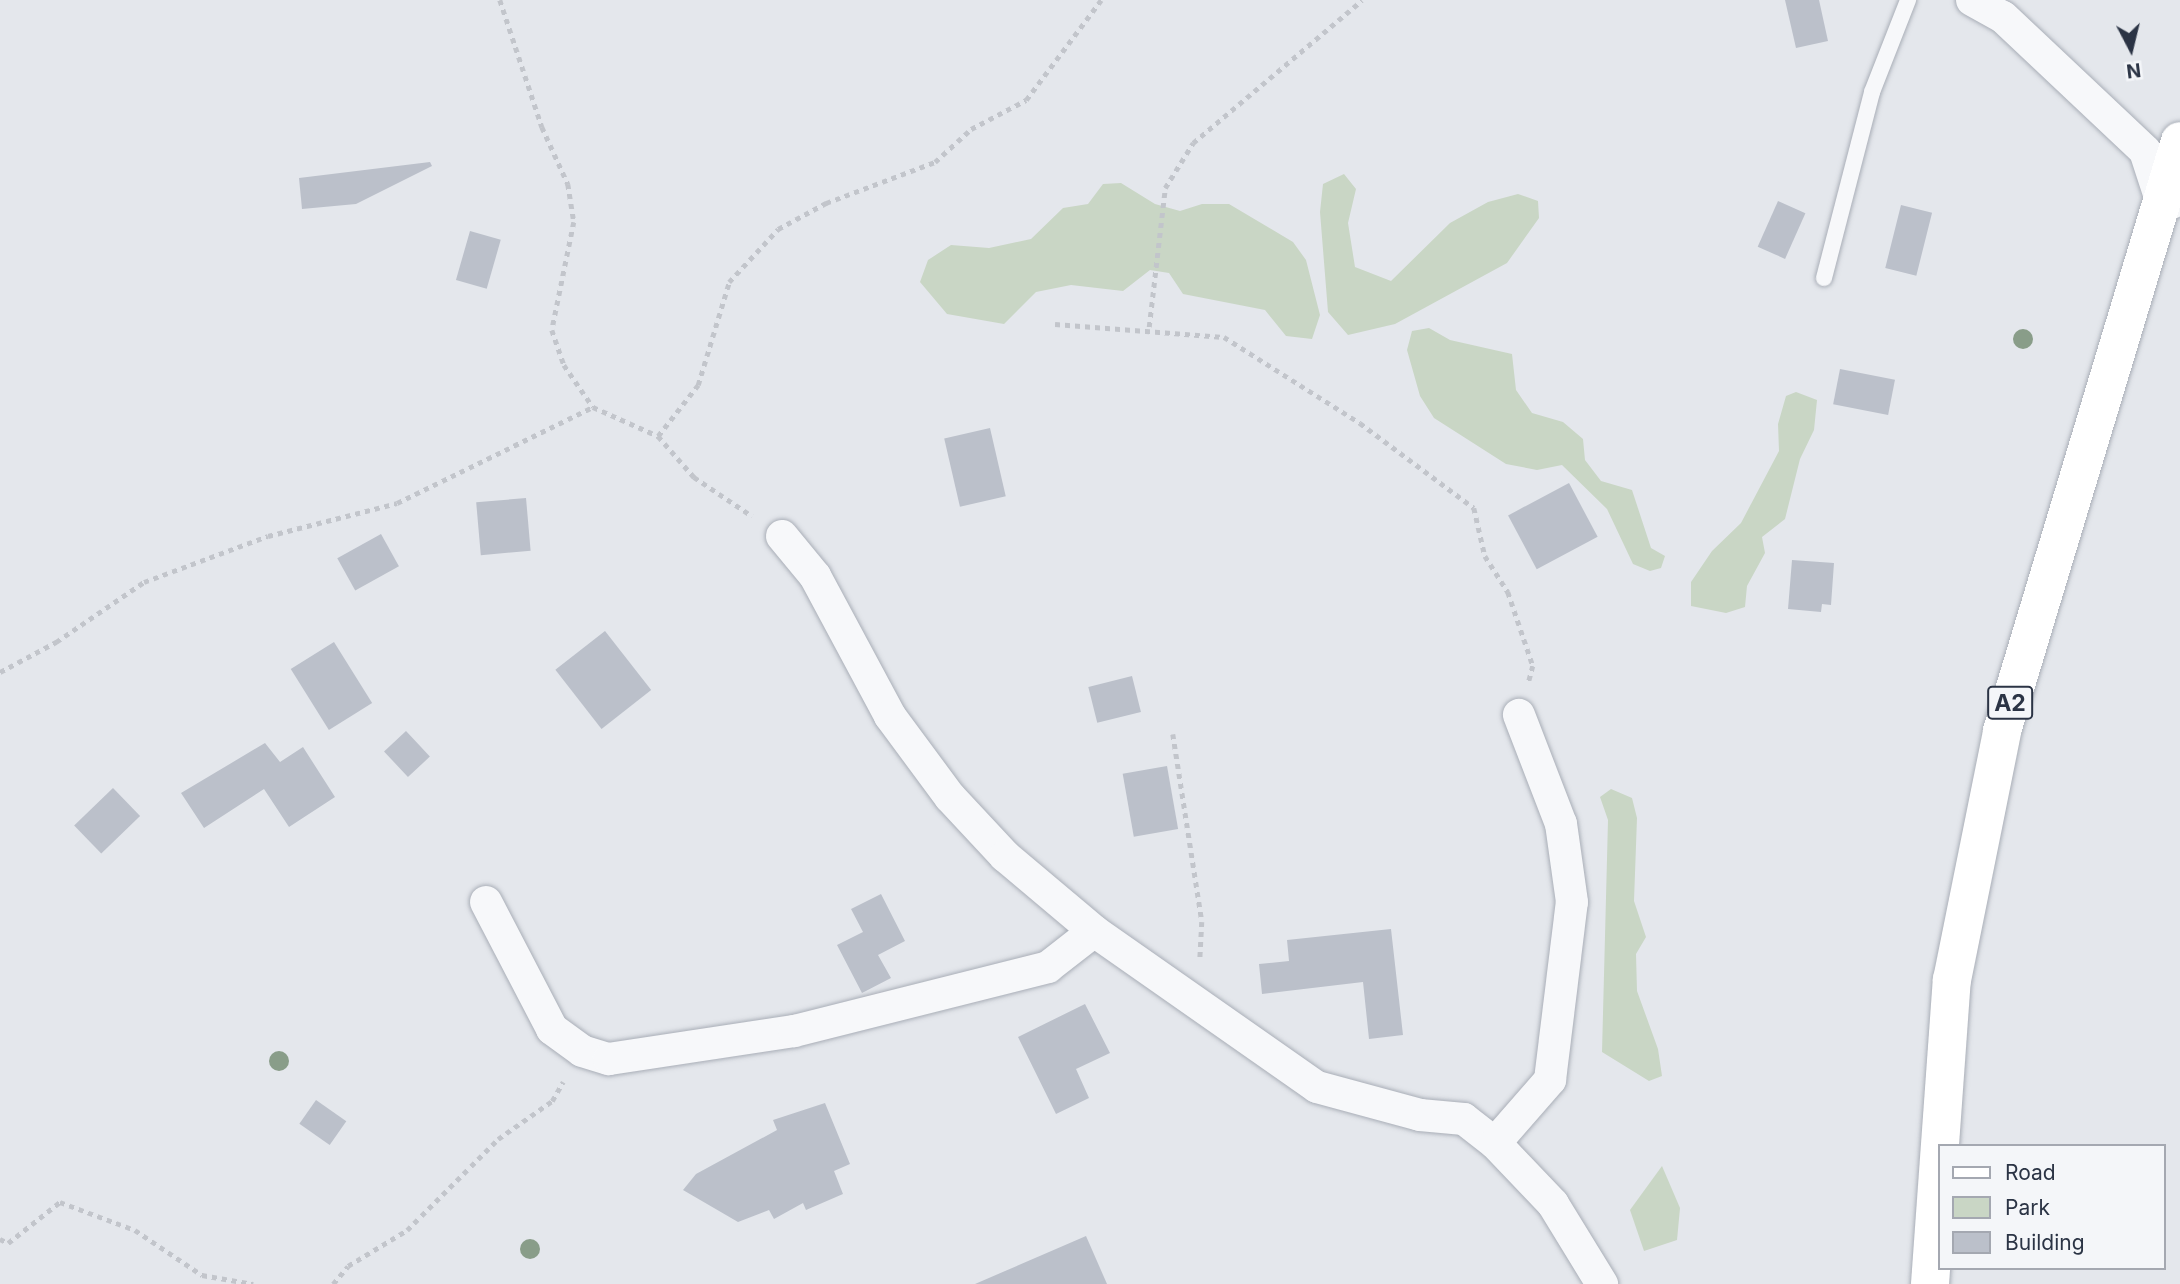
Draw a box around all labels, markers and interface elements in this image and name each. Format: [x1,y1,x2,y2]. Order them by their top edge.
north arrow [2096,14,2166,84]
text: N [2125,58,2142,83]
road number: A2 [1986,684,2035,722]
legend [1938,1144,2166,1270]
text: Road [2005,1160,2056,1185]
text: Park [2005,1195,2050,1220]
text: Building [2005,1230,2085,1255]

